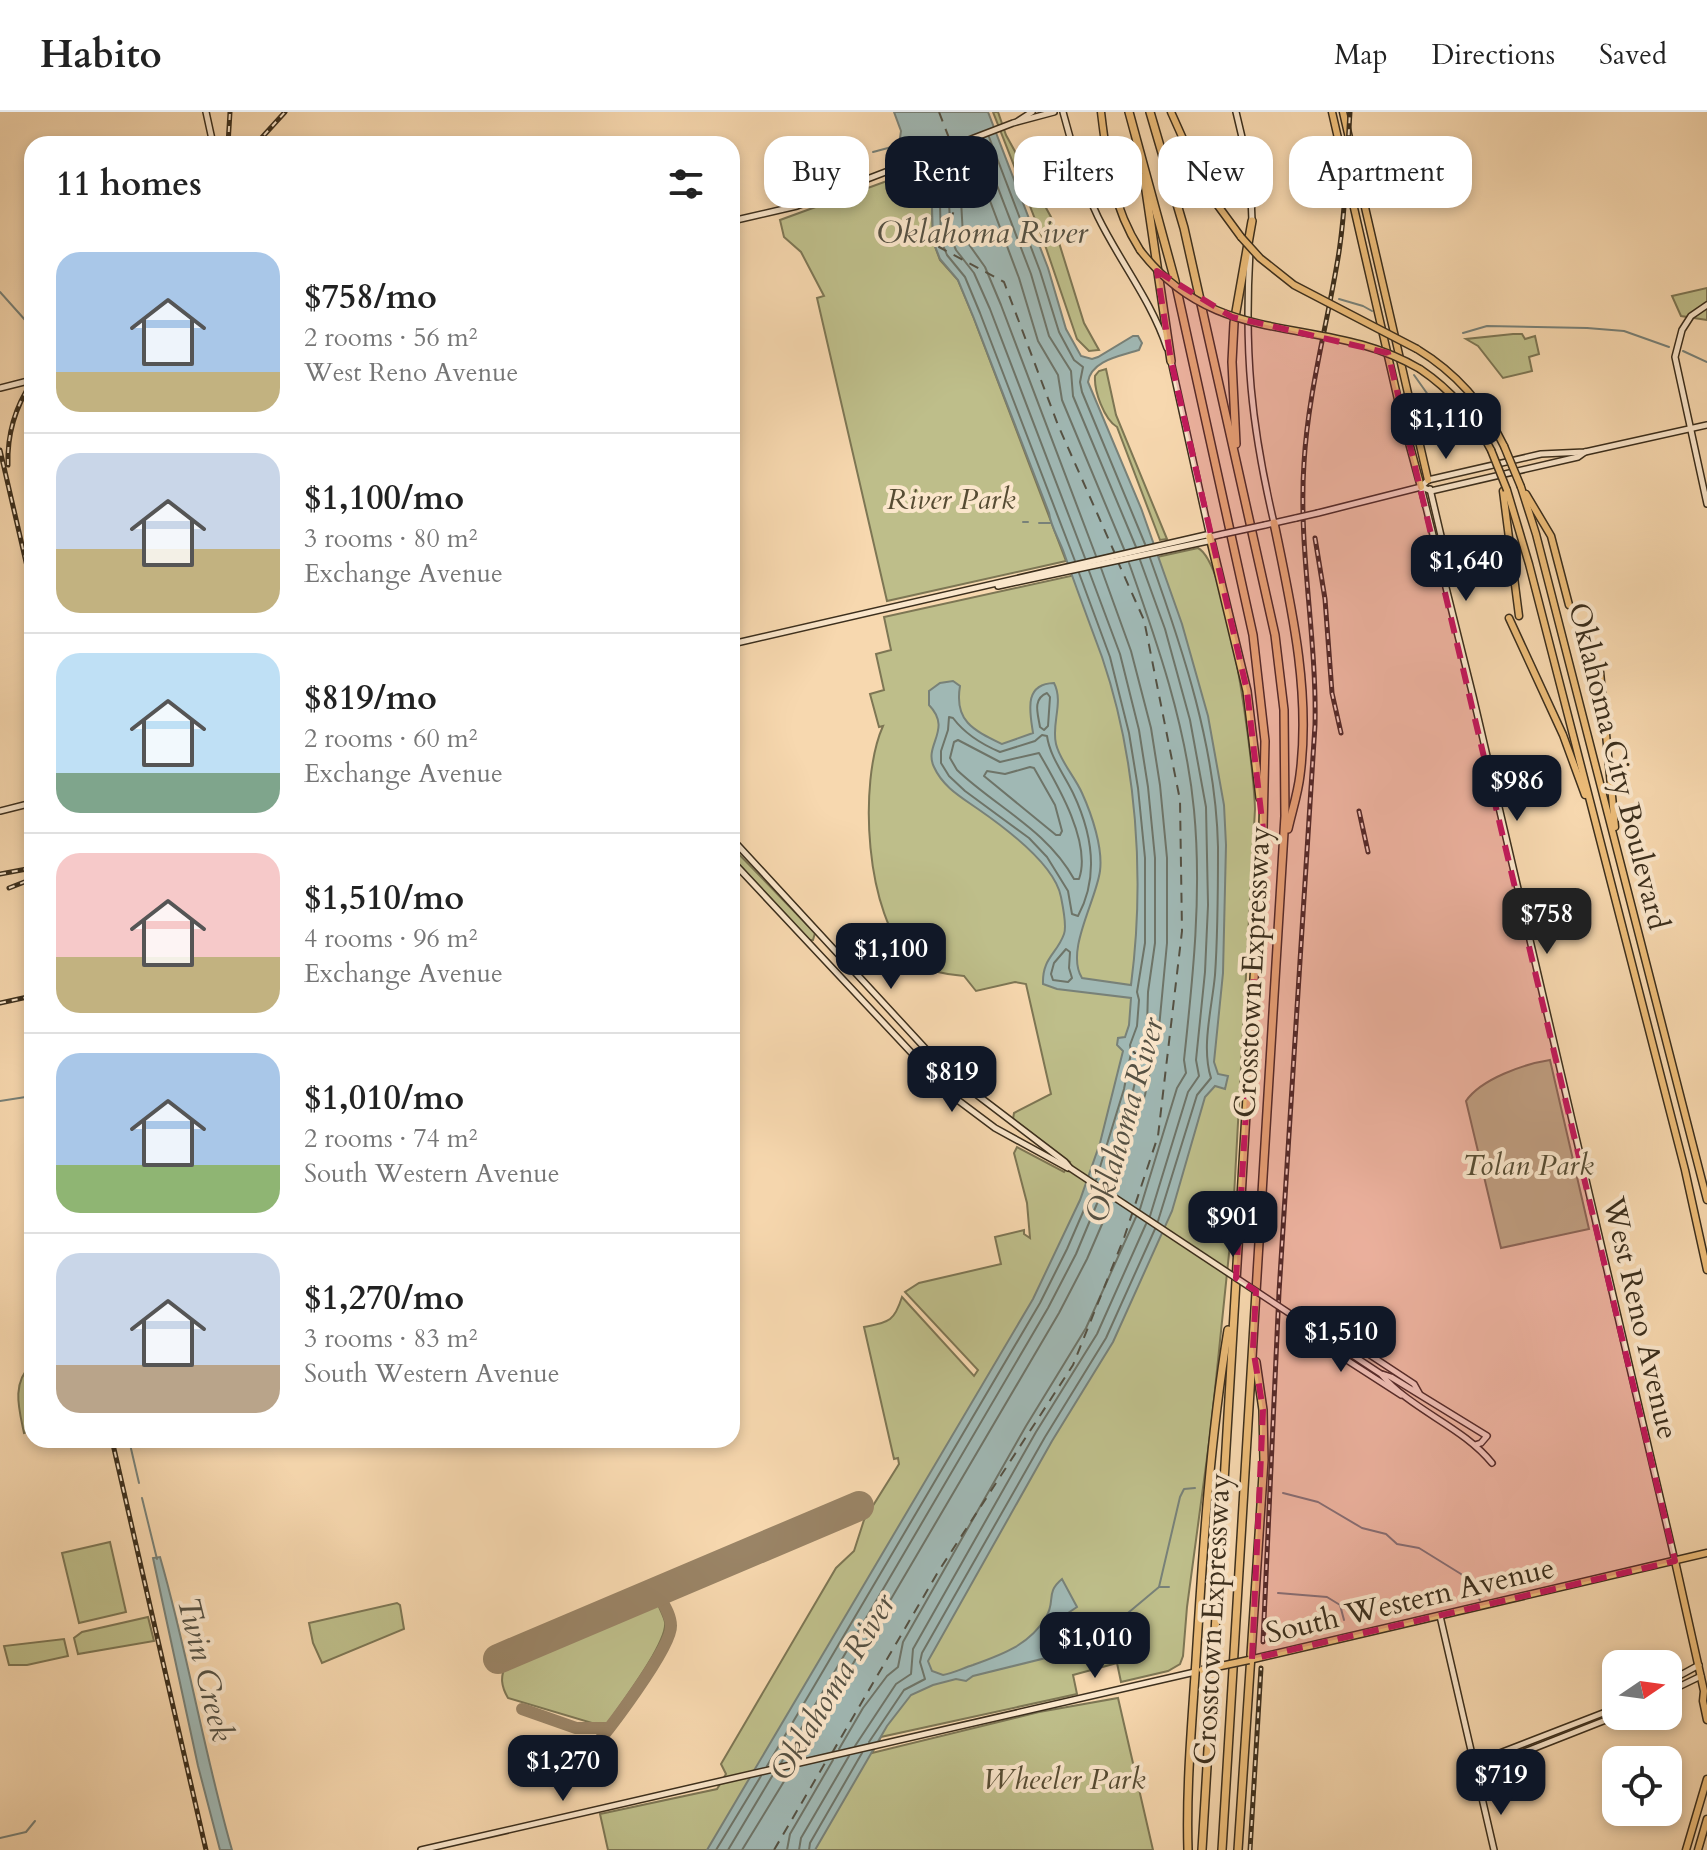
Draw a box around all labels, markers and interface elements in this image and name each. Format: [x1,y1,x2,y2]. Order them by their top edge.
text: Habito [40,29,162,81]
text: Map [1334,36,1388,74]
text: Directions [1432,36,1555,74]
text: Saved [1599,36,1667,74]
chip: Buy [764,136,869,208]
chip: Rent [885,136,998,208]
chip: Filters [1014,136,1142,208]
chip: New [1158,136,1273,208]
chip: Apartment [1289,136,1472,208]
text: 11 homes [56,161,202,207]
icon: filters [664,162,708,206]
water label: Oklahoma River [876,211,1089,255]
text: $758/mo [304,274,437,320]
icon: home [120,284,216,380]
text: 2 rooms · 56 m² [304,320,477,355]
text: West Reno Avenue [304,355,518,390]
pin: $1,110 [1381,393,1511,461]
text: $1,110 [1409,401,1483,436]
text: $1,100/mo [304,475,464,521]
park label: River Park [886,479,1016,520]
icon: home [120,485,216,581]
text: 3 rooms · 80 m² [304,521,477,556]
pin: $1,640 [1401,535,1531,603]
text: $1,640 [1429,543,1503,578]
text: Exchange Avenue [304,556,503,591]
street label: Oklahoma City Boulevard [1558,598,1679,934]
text: $819/mo [304,675,437,721]
icon: home [120,685,216,781]
text: 2 rooms · 60 m² [304,721,477,756]
pin: $986 [1470,755,1564,823]
text: Exchange Avenue [304,756,503,791]
text: $986 [1490,763,1544,798]
street label: Crosstown Expressway [1224,825,1281,1119]
text: $1,510/mo [304,875,464,921]
icon: home [120,885,216,981]
pin: $758 [1500,888,1594,956]
text: $758 [1520,896,1574,931]
text: 4 rooms · 96 m² [304,921,477,956]
pin: $1,100 [826,923,956,991]
text: $1,100 [854,931,928,966]
text: Exchange Avenue [304,956,503,991]
water label: Oklahoma River [1075,1011,1176,1228]
pin: $819 [905,1046,999,1114]
text: $819 [925,1054,979,1089]
text: $1,010/mo [304,1075,464,1121]
icon: home [120,1085,216,1181]
text: 2 rooms · 74 m² [304,1121,477,1156]
park label: Tolan Park [1462,1145,1594,1186]
text: South Western Avenue [304,1156,560,1191]
pin: $901 [1186,1191,1280,1259]
street label: West Reno Avenue [1592,1192,1688,1443]
text: $901 [1206,1199,1260,1234]
text: $1,270/mo [304,1275,464,1321]
icon: home [120,1285,216,1381]
pin: $1,510 [1276,1306,1406,1374]
text: $1,510 [1304,1314,1378,1349]
text: 3 rooms · 83 m² [304,1321,477,1356]
text: South Western Avenue [304,1356,560,1391]
street label: Crosstown Expressway [1184,1472,1241,1766]
street label: South Western Avenue [1262,1547,1558,1654]
water label: Oklahoma River [760,1584,907,1789]
water label: Twin Creek [166,1592,244,1746]
pin: $1,010 [1030,1612,1160,1680]
text: $1,010 [1058,1620,1132,1655]
north arrow [1602,1650,1682,1730]
map controls [1602,1650,1682,1826]
pin: $1,270 [498,1735,628,1803]
text: $1,270 [526,1743,600,1778]
button: locate [1602,1746,1682,1826]
pin: $719 [1454,1749,1548,1817]
text: $719 [1474,1757,1528,1792]
park label: Wheeler Park [982,1759,1146,1800]

